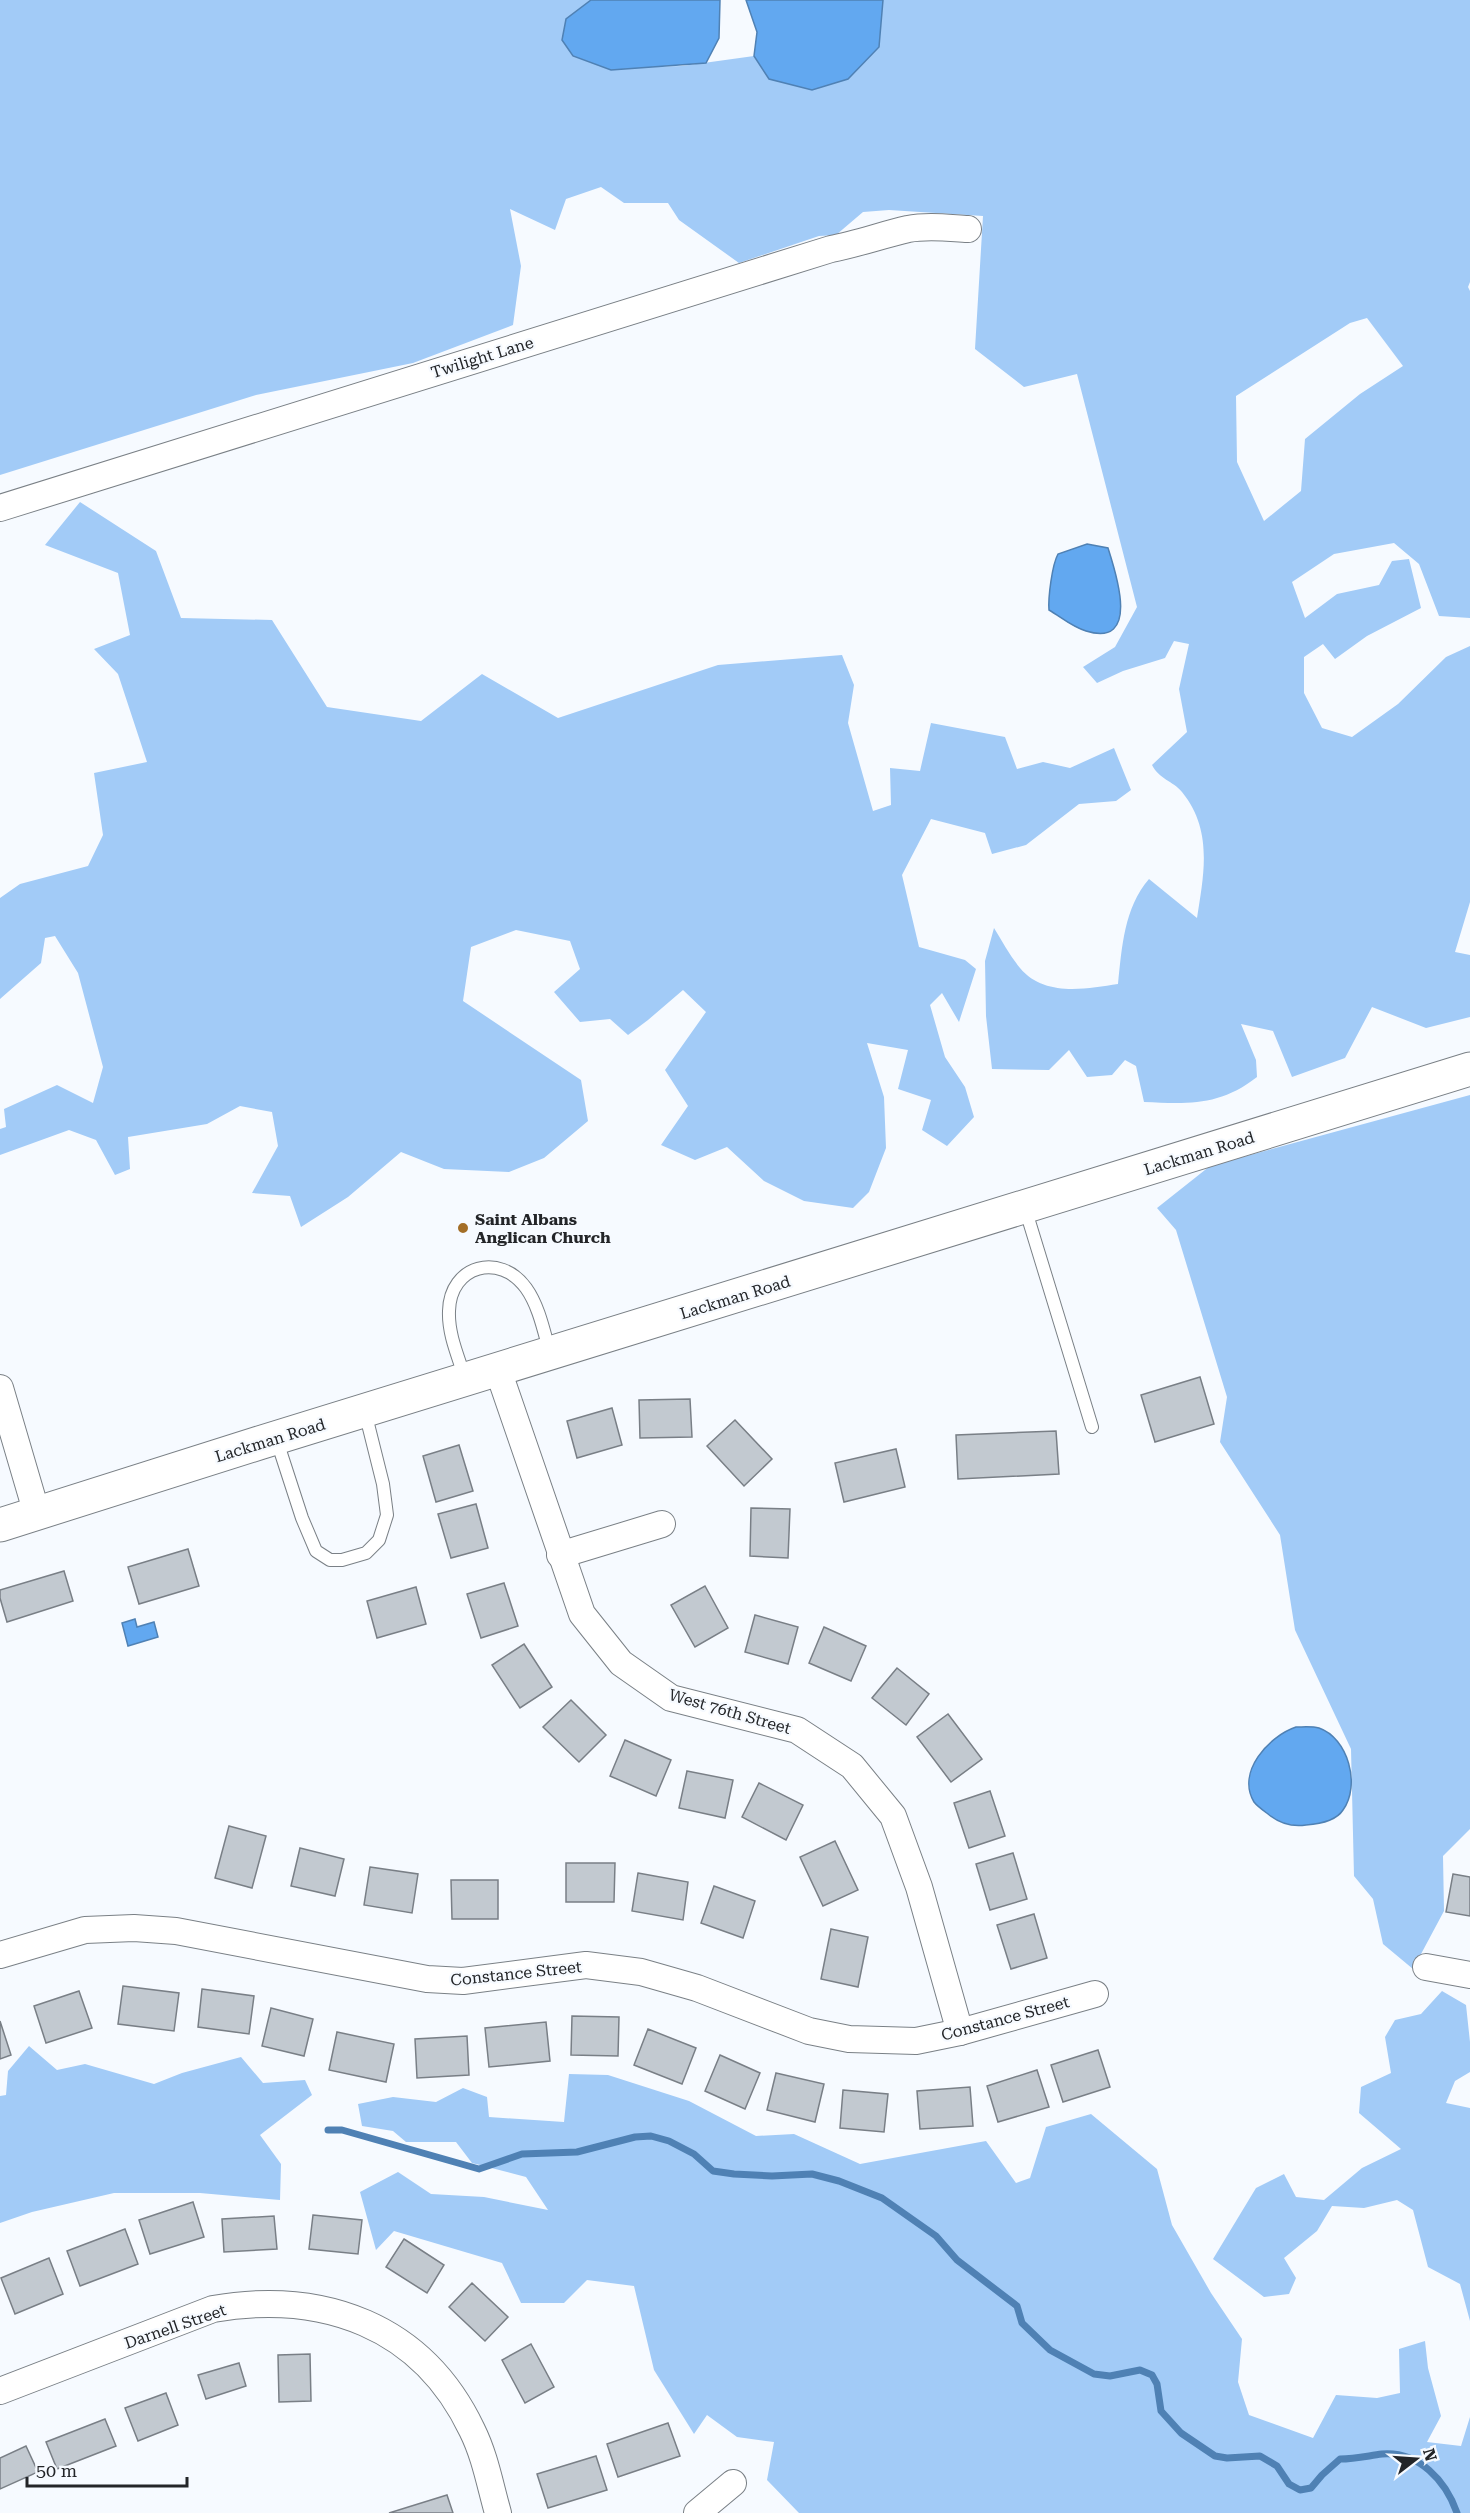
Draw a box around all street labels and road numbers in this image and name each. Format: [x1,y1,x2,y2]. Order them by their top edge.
street label: Twilight Lane [429,333,536,382]
street label: Lackman Road [1142,1128,1257,1179]
street label: Lackman Road [678,1272,793,1323]
street label: Lackman Road [213,1415,328,1466]
street label: West 76th Street [667,1685,793,1738]
street label: Constance Street [449,1957,583,1990]
street label: Constance Street [939,1992,1071,2045]
street label: Darnell Street [122,2300,229,2353]

